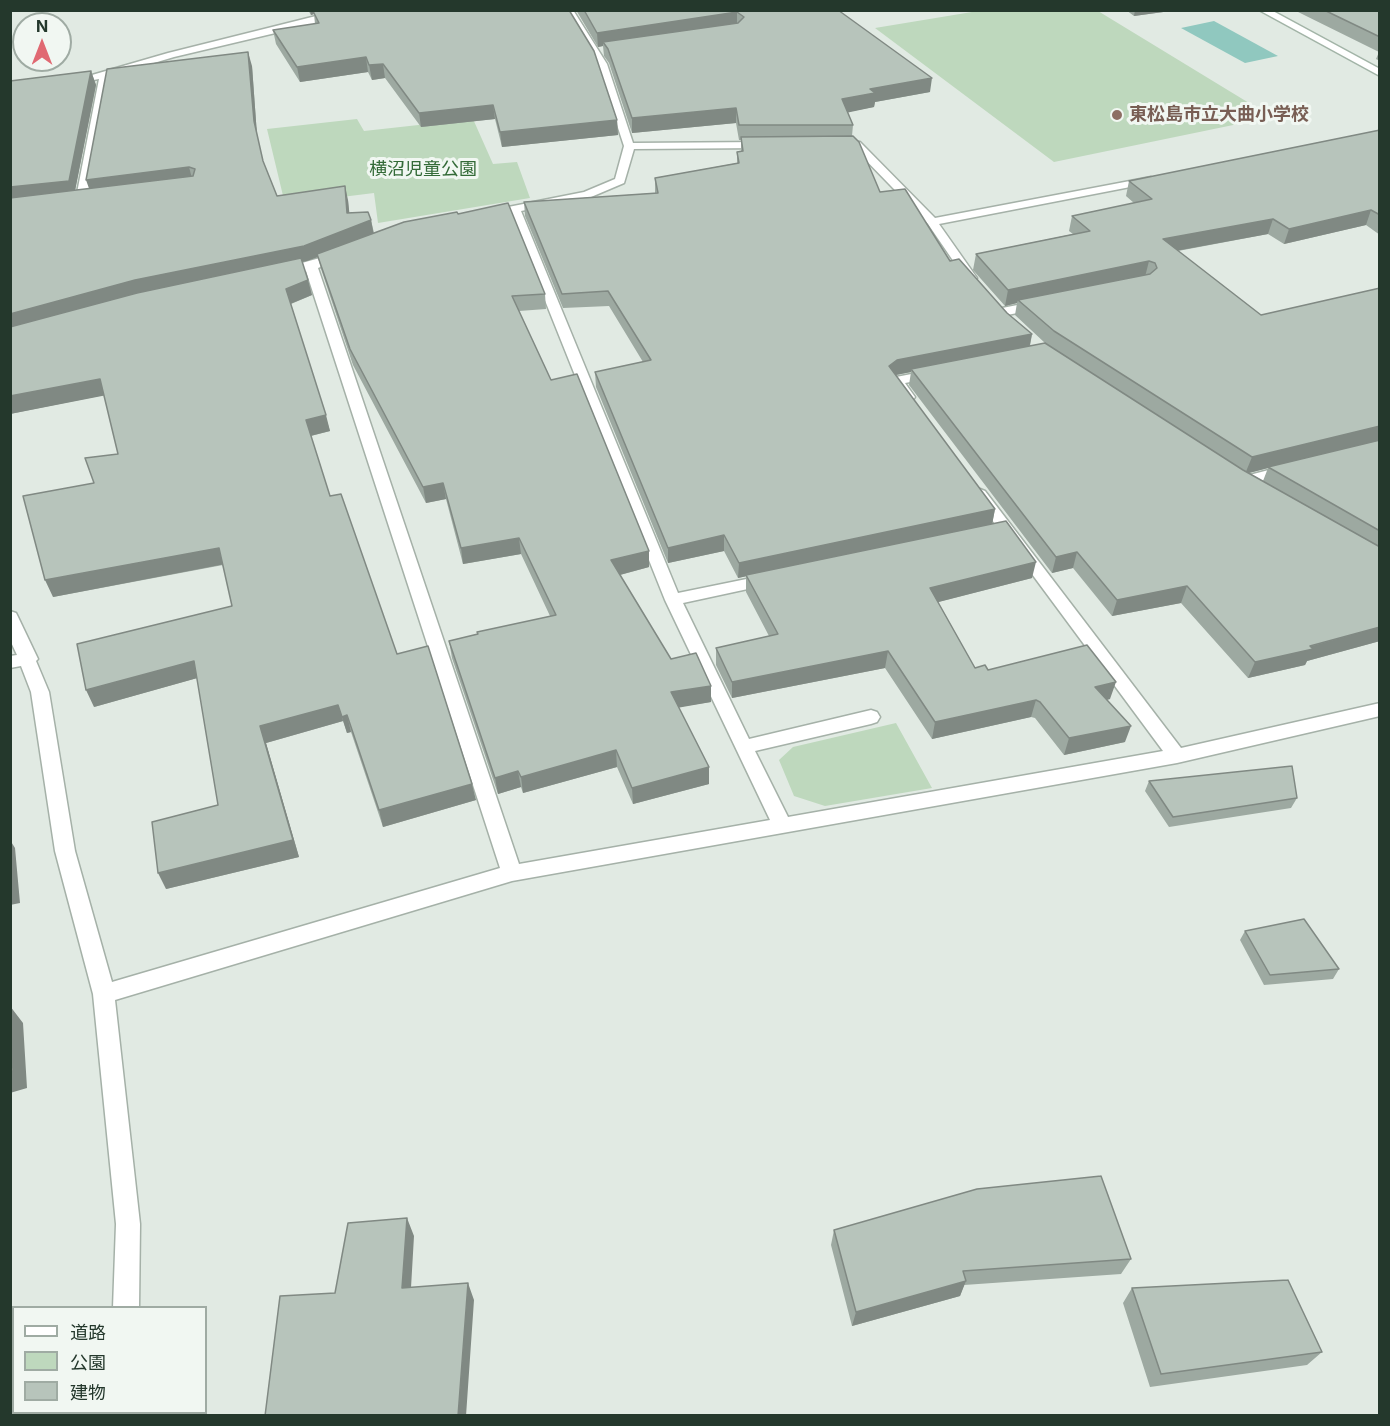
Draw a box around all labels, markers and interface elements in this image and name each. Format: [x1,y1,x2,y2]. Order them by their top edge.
north arrow [12,12,72,72]
text: N [36,16,48,36]
place label: 東松島市立大曲小学校 [1129,104,1309,126]
marker: 東松島市立大曲小学校 [1110,108,1124,122]
park label: 横沼児童公園 [369,159,477,181]
legend [12,1306,207,1414]
text: 道路 [70,1322,106,1343]
text: 公園 [70,1352,106,1373]
text: 建物 [70,1382,106,1403]

